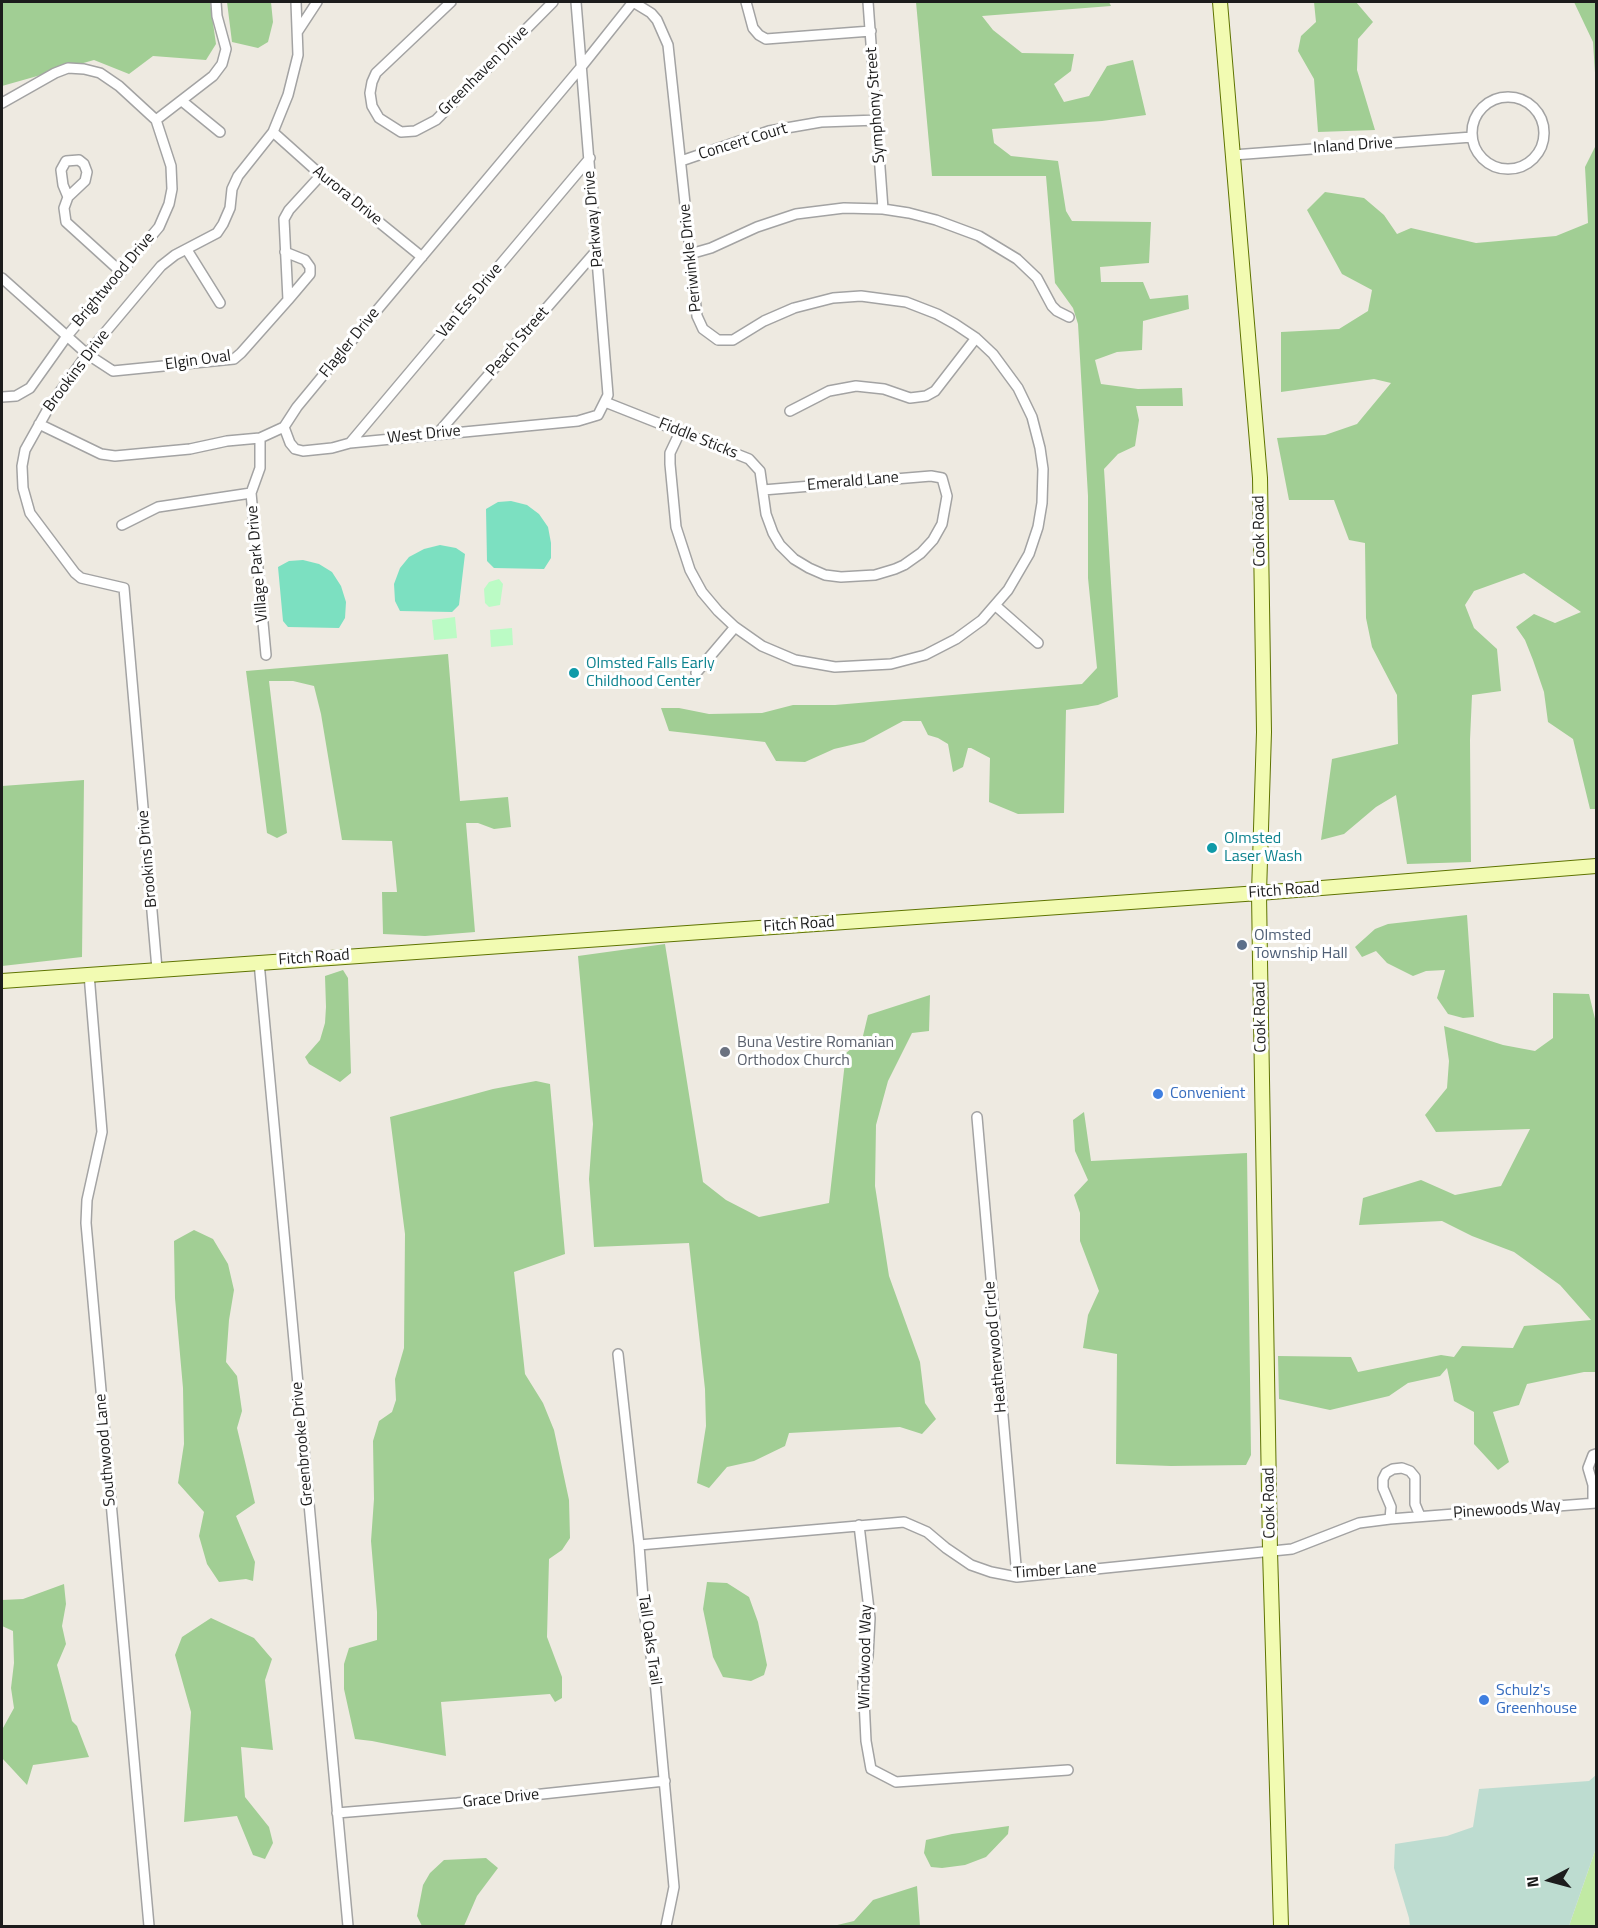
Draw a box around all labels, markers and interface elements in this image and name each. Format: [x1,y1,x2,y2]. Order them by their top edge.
street label: Greenhaven Drive [435,22,533,120]
street label: Symphony Street [862,46,890,164]
street label: Concert Court [696,119,790,165]
street label: Inland Drive [1313,134,1393,158]
street label: Aurora Drive [308,162,386,230]
street label: Parkway Drive [580,170,608,268]
street label: Periwinkle Drive [676,203,706,313]
street label: Brightwood Drive [69,229,159,331]
street label: Van Ess Drive [433,260,507,342]
street label: Peach Street [483,303,553,381]
street label: Flagler Drive [316,304,384,382]
street label: Brookins Drive [40,326,114,416]
street label: Elgin Oval [164,347,232,375]
street label: Fiddle Sticks [656,414,740,464]
street label: West Drive [386,422,462,448]
street label: Emerald Lane [806,468,900,496]
street label: Cook Road [1250,495,1270,567]
street label: Village Park Drive [243,505,273,623]
place label: Olmsted Falls Early Childhood Center [586,654,715,692]
marker: Olmsted Falls Early Childhood Center [567,666,581,680]
street label: Brookins Drive [134,809,162,909]
place label: Olmsted Laser Wash [1224,829,1302,867]
marker: Olmsted Laser Wash [1205,841,1219,855]
street label: Fitch Road [1248,879,1320,903]
street label: Fitch Road [763,913,835,937]
place label: Olmsted Township Hall [1254,926,1348,964]
marker: Olmsted Township Hall [1235,938,1249,952]
street label: Fitch Road [278,946,350,970]
street label: Cook Road [1251,981,1271,1053]
place label: Buna Vestire Romanian Orthodox Church [737,1033,894,1071]
marker: Buna Vestire Romanian Orthodox Church [718,1045,732,1059]
place label: Convenient [1170,1084,1245,1104]
marker: Convenient [1151,1087,1165,1101]
street label: Heatherwood Circle [981,1280,1011,1414]
street label: Greenbrooke Drive [288,1381,318,1507]
street label: Southwood Lane [92,1393,120,1507]
street label: Cook Road [1260,1467,1280,1539]
street label: Pinewoods Way [1453,1497,1561,1523]
street label: Timber Lane [1013,1559,1097,1583]
street label: Tall Oaks Trail [633,1594,665,1686]
street label: Windwood Way [855,1604,877,1710]
place label: Schulz's Greenhouse [1496,1681,1577,1719]
marker: Schulz's Greenhouse [1477,1693,1491,1707]
street label: Grace Drive [462,1785,540,1813]
north arrow [1520,1850,1580,1910]
text: N [1520,1875,1545,1889]

